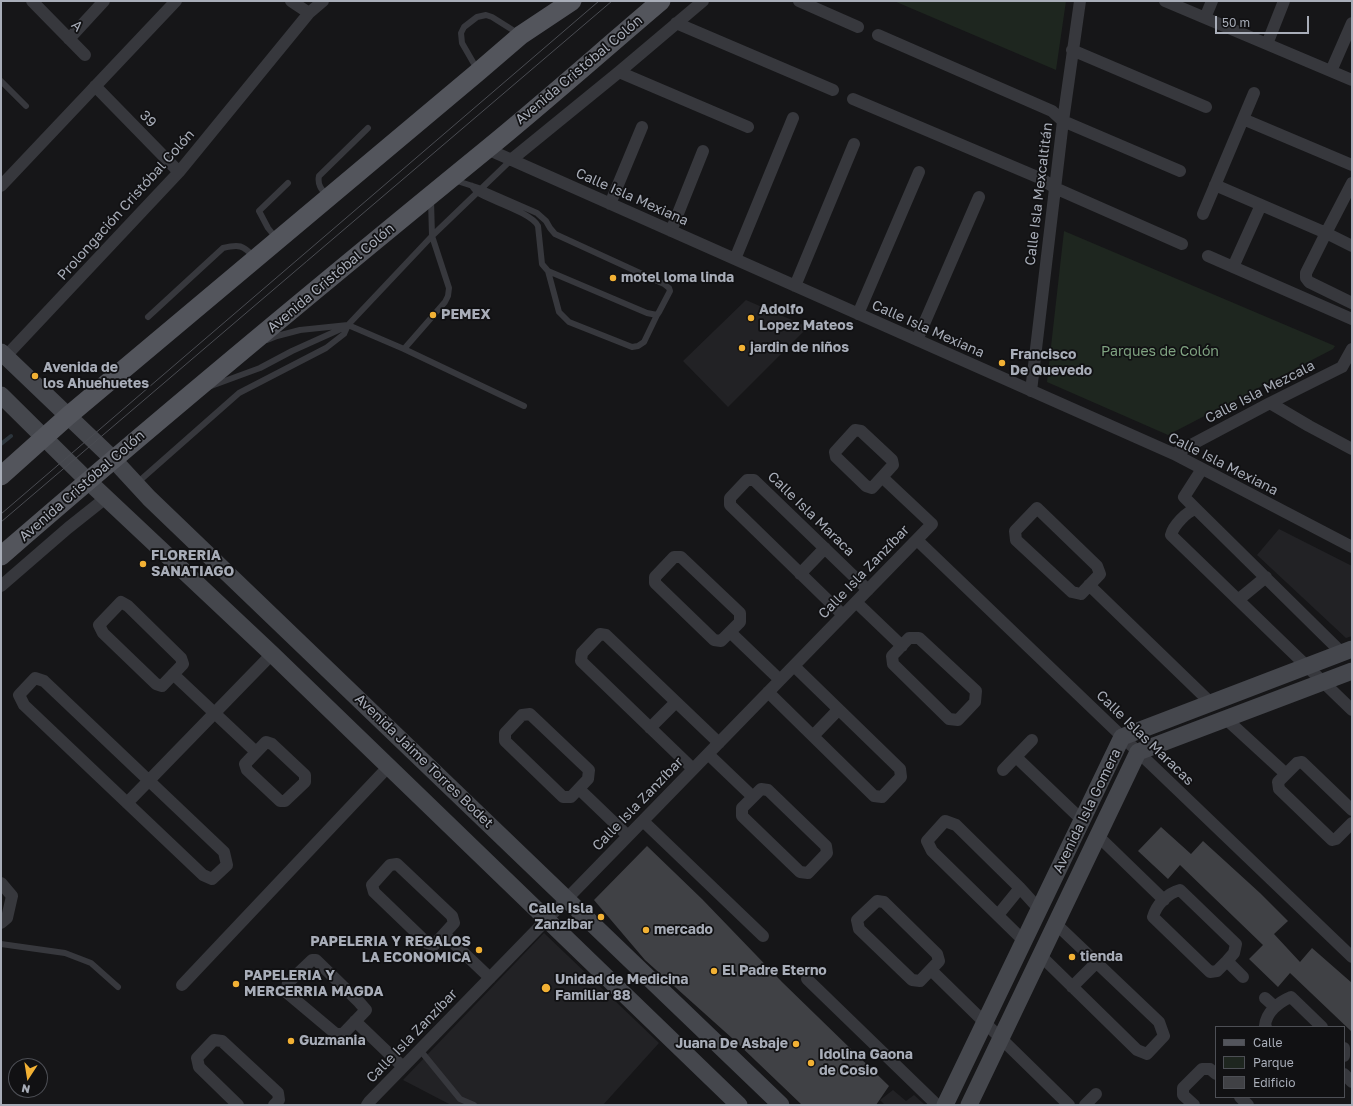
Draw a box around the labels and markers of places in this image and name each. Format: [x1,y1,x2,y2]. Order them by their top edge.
place label: motel loma linda [621,270,734,286]
marker: motel loma linda [608,273,618,283]
place label: Adolfo Lopez Mateos [759,302,854,334]
place label: PEMEX [441,307,490,323]
marker: PEMEX [428,310,438,320]
marker: Adolfo Lopez Mateos [746,313,756,323]
place label: jardin de niños [750,340,849,356]
marker: jardin de niños [737,343,747,353]
place label: Francisco De Quevedo [1010,347,1092,380]
marker: Francisco De Quevedo [997,358,1007,368]
place label: Avenida de los Ahuehuetes [43,360,149,392]
marker: Avenida de los Ahuehuetes [30,371,40,381]
place label: FLORERIA SANATIAGO [151,548,234,580]
marker: FLORERIA SANATIAGO [138,559,148,569]
place label: Calle Isla Zanzibar [528,901,593,934]
marker: Calle Isla Zanzibar [596,912,606,922]
place label: mercado [654,922,713,938]
marker: mercado [641,925,651,935]
place label: PAPELERIA Y REGALOS LA ECONOMICA [310,934,471,966]
marker: PAPELERIA Y REGALOS LA ECONOMICA [474,945,484,955]
place label: tienda [1080,949,1123,965]
marker: tienda [1067,952,1077,962]
place label: El Padre Eterno [722,963,827,979]
marker: El Padre Eterno [709,966,719,976]
place label: PAPELERIA Y MERCERRIA MAGDA [244,968,383,1000]
place label: Unidad de Medicina Familiar 88 [555,972,688,1004]
marker: PAPELERIA Y MERCERRIA MAGDA [231,979,241,989]
marker: Unidad de Medicina Familiar 88 [540,982,552,994]
place label: Guzmania [299,1033,366,1049]
marker: Guzmania [286,1036,296,1046]
place label: Juana De Asbaje [675,1036,788,1052]
marker: Juana De Asbaje [791,1039,801,1049]
place label: Idolina Gaona de Cosio [819,1047,913,1080]
marker: Idolina Gaona de Cosio [806,1058,816,1068]

